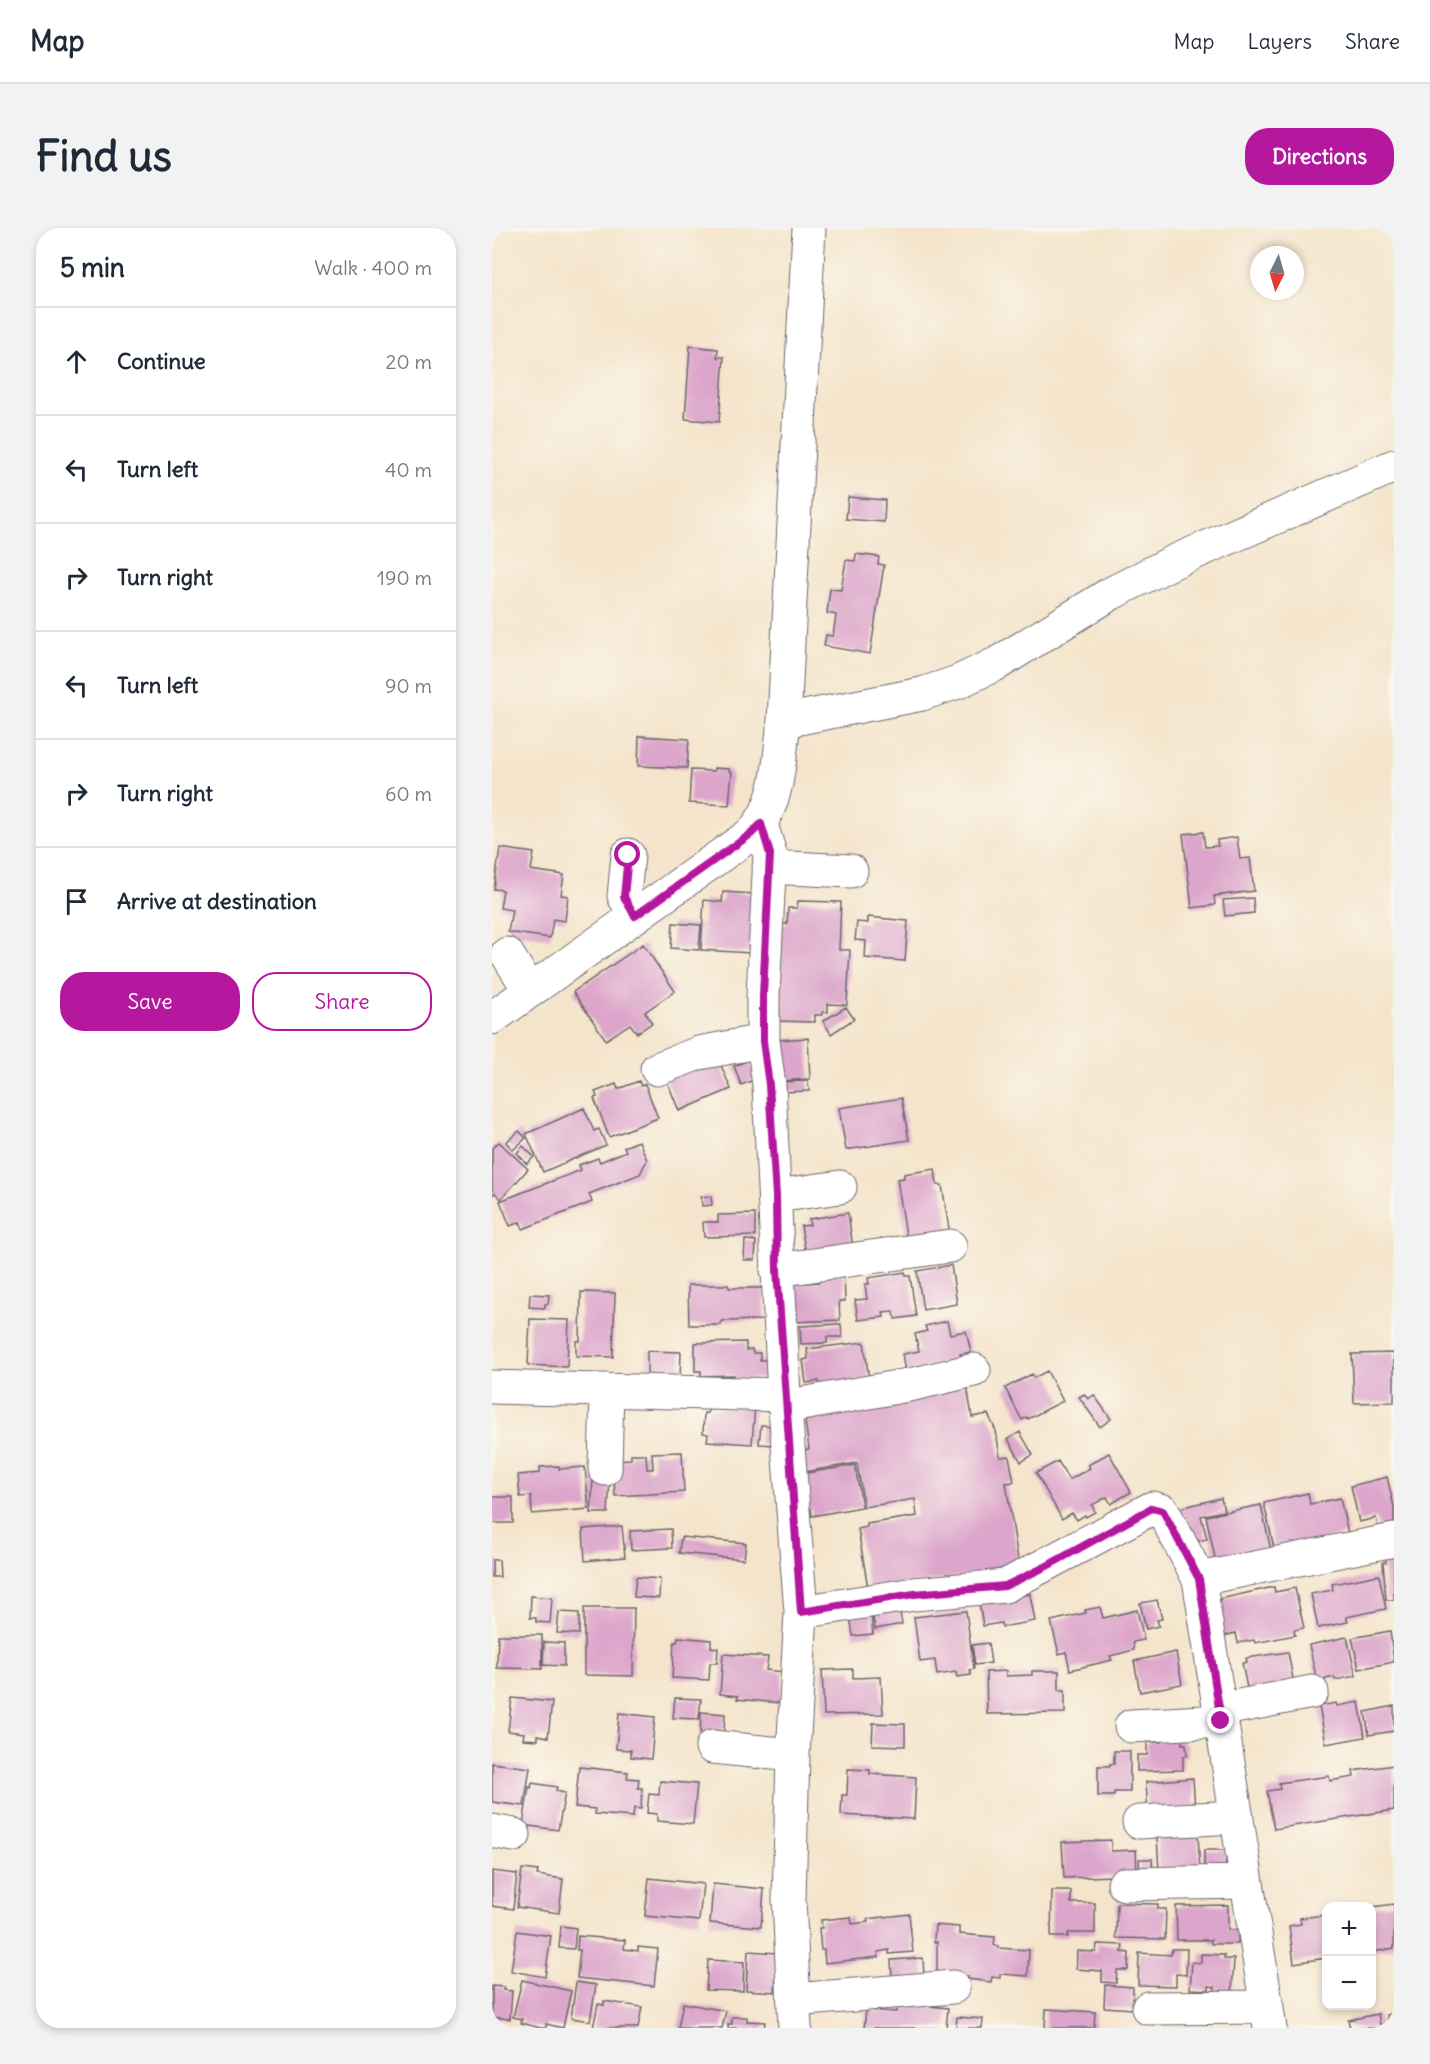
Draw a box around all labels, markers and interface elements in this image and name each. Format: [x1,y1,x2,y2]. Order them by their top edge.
text: Map [30,23,84,59]
text: Map [1174,28,1214,55]
text: Layers [1247,28,1312,55]
text: Share [1345,28,1400,55]
button: Directions [1245,128,1394,185]
text: Find us [36,130,172,182]
north arrow [1250,246,1304,300]
text: 5 min [60,251,125,284]
text: Walk · 400 m [314,255,432,280]
icon: ahead [60,345,93,378]
text: Continue [117,347,206,375]
text: 20 m [386,349,432,374]
icon: left [60,453,93,486]
text: Turn left [117,455,198,483]
text: 40 m [385,457,432,482]
icon: right [60,561,93,594]
text: Turn right [117,563,213,591]
text: 190 m [377,565,432,590]
icon: left [60,669,93,702]
text: Turn left [117,671,198,699]
text: 90 m [385,673,432,698]
icon: right [60,777,93,810]
text: Turn right [117,779,213,807]
text: 60 m [385,781,432,806]
route start [614,841,640,867]
icon: arrive [60,885,93,918]
text: Arrive at destination [117,887,317,915]
button: Save [60,972,240,1031]
button: Share [252,972,432,1031]
route end [1207,1707,1233,1733]
map controls [1322,1902,1376,2010]
button: + [1322,1902,1376,1956]
button: − [1322,1956,1376,2010]

